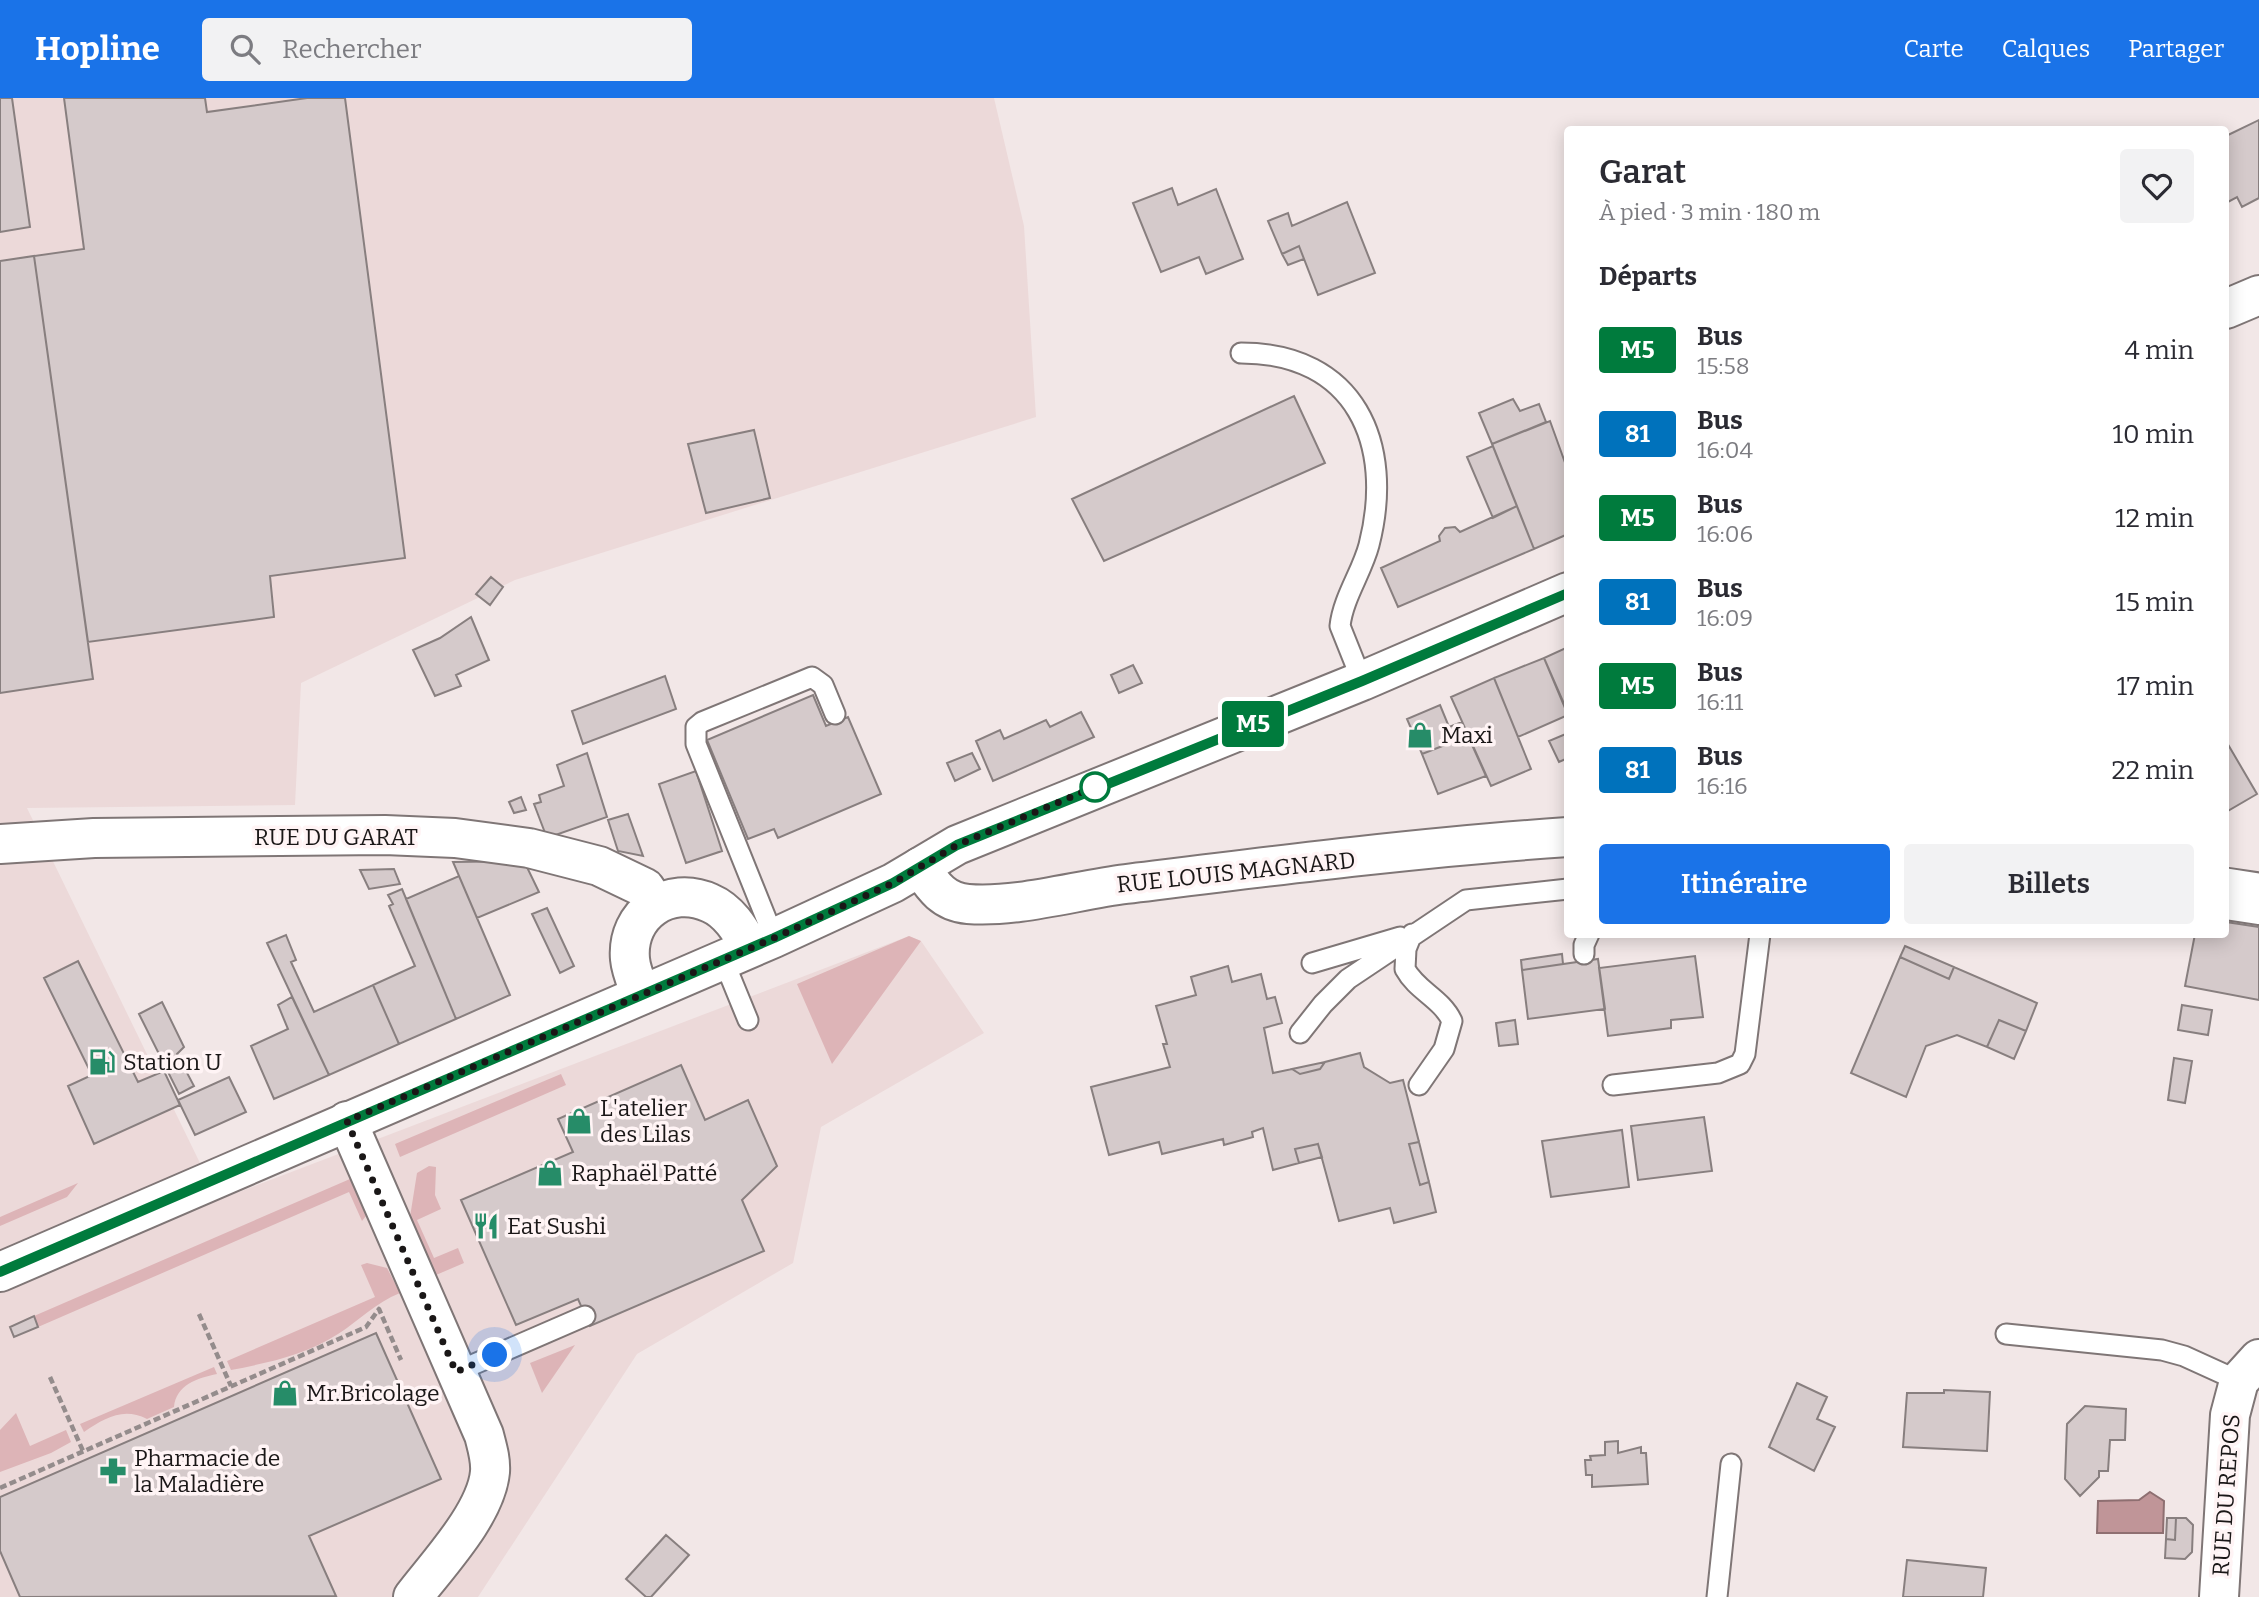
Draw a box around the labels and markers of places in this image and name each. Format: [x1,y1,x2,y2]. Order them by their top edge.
shop icon: Maxi [1405,720,1435,750]
place label: Maxi [1441,721,1493,749]
unlabelled marker [1080,772,1110,802]
fuel station icon: Station U [87,1047,117,1077]
place label: Station U [123,1048,222,1076]
place label: L'atelier des Lilas [600,1094,691,1148]
shop icon: L'atelier des Lilas [564,1106,594,1136]
shop icon: Raphaël Patté [535,1158,565,1188]
place label: Raphaël Patté [571,1159,717,1187]
restaurant icon: Eat Sushi [471,1211,501,1241]
place label: Eat Sushi [507,1212,606,1240]
shop icon: Mr.Bricolage [270,1378,300,1408]
place label: Mr.Bricolage [306,1379,440,1407]
place label: Pharmacie de la Maladière [134,1444,280,1498]
pharmacy icon: Pharmacie de la Maladière [98,1456,128,1486]

